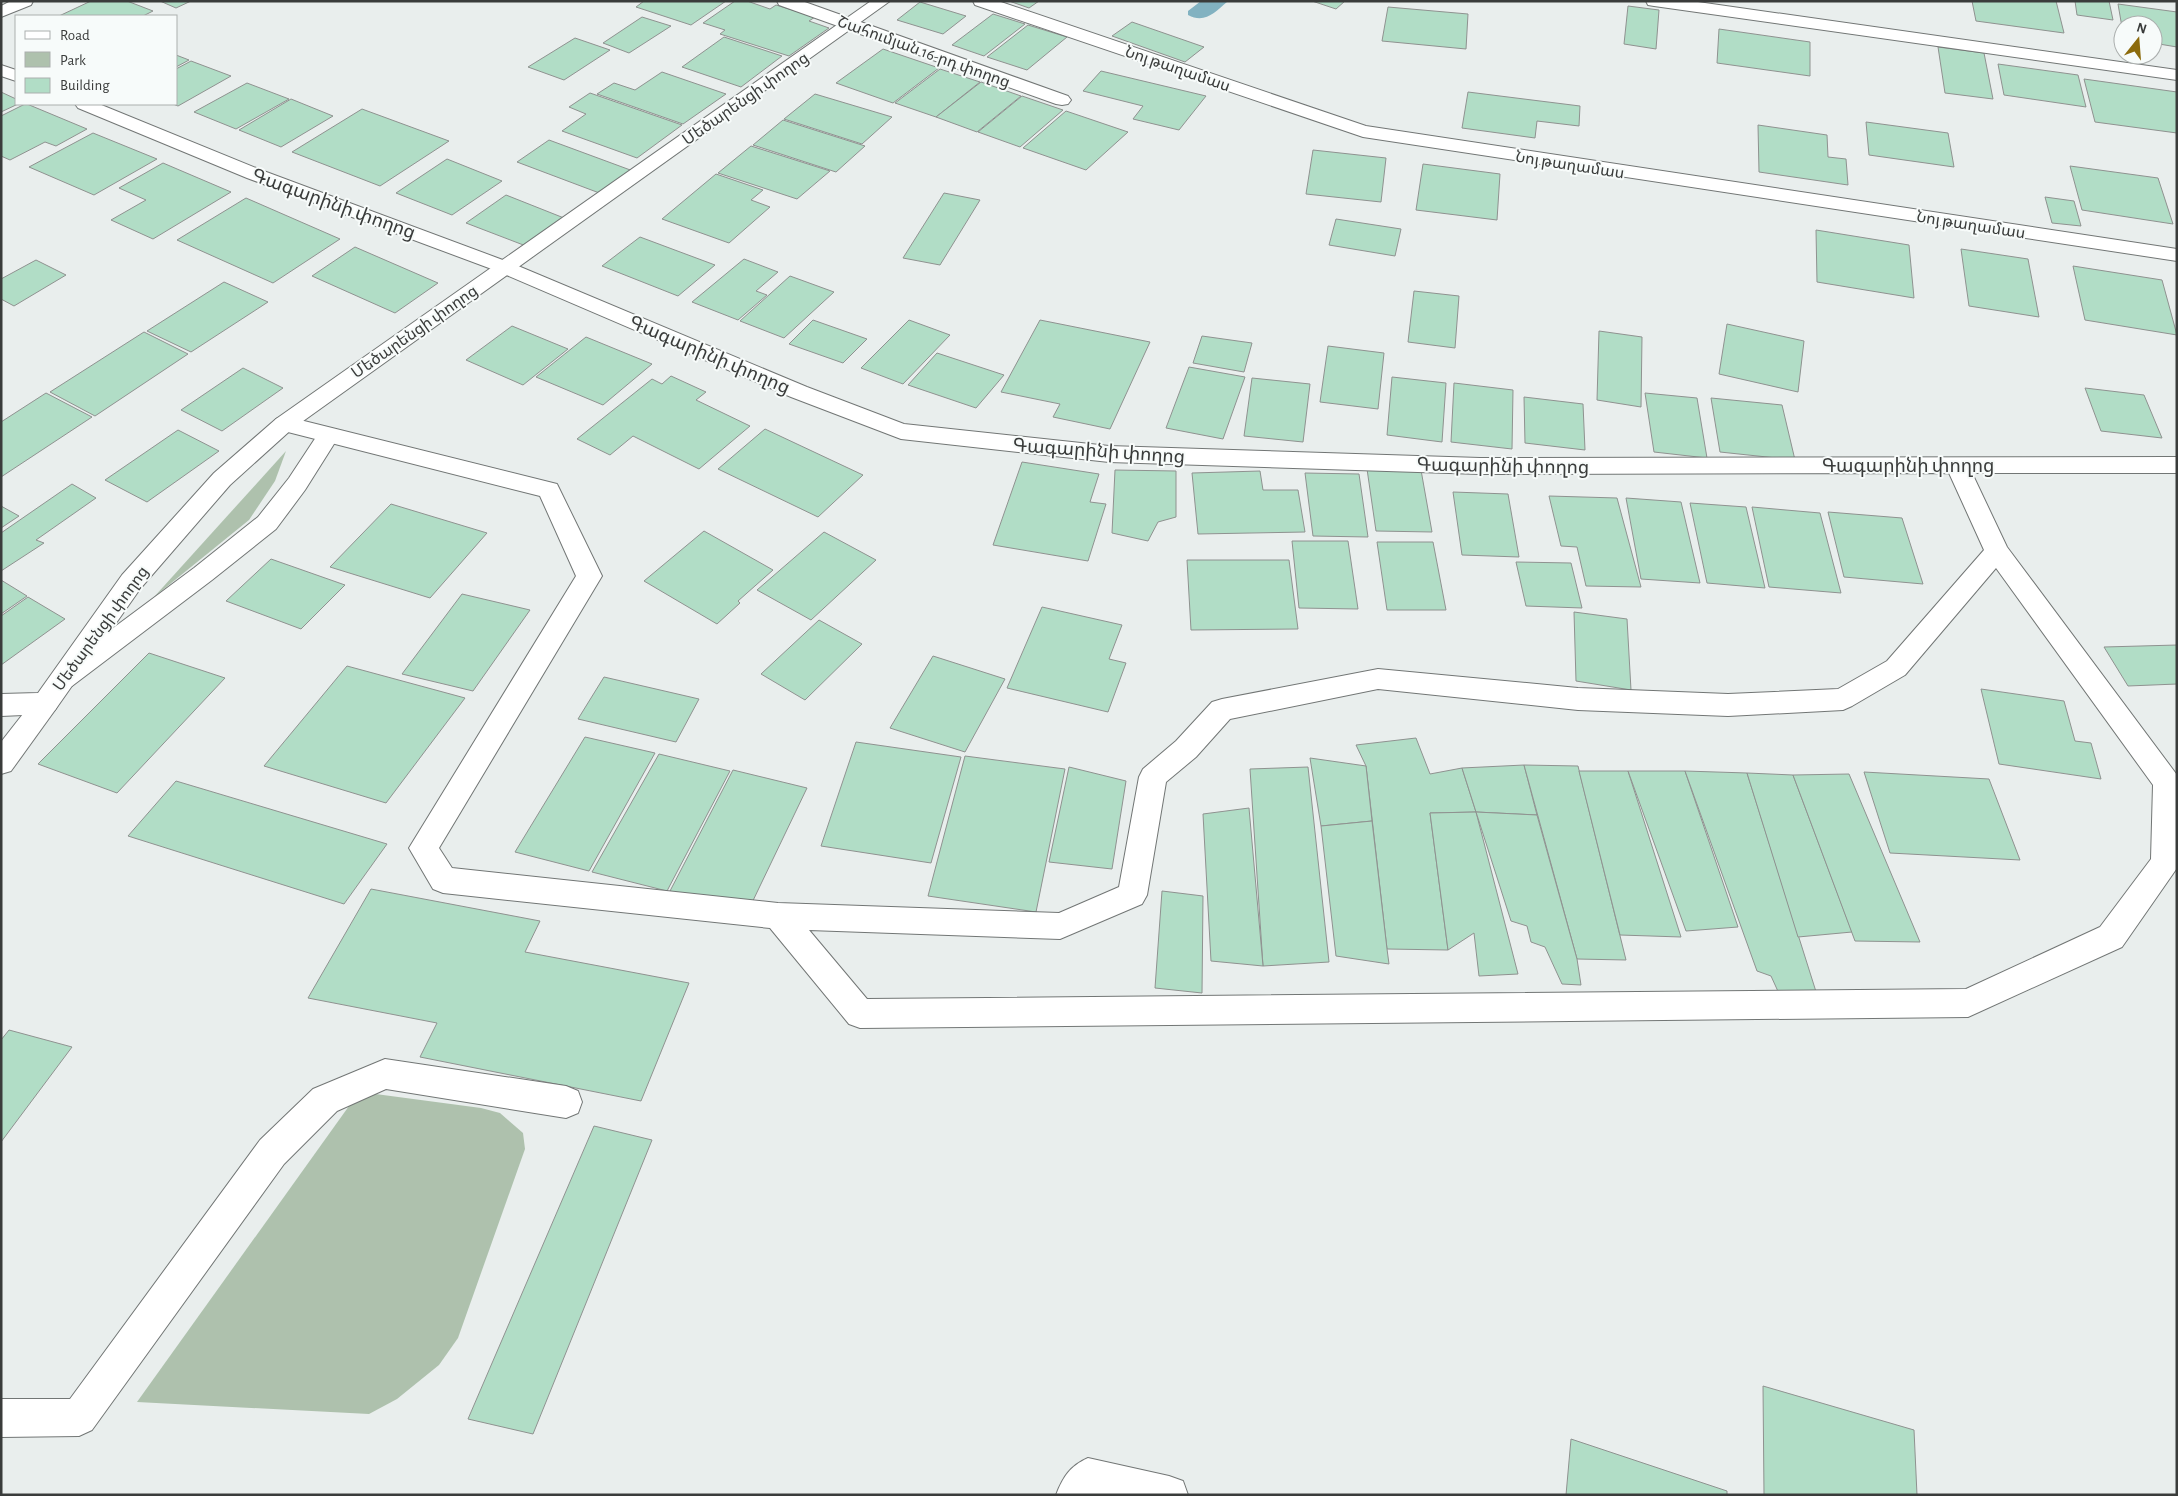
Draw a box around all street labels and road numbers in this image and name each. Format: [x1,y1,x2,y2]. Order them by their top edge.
street label: Շահումյան 16-րդ փողոց [835,13,1012,92]
street label: Նոյ թաղամաս [1123,43,1232,95]
street label: Մեծարենցի փողոց [680,49,812,149]
street label: Նոյ թաղամաս [1514,148,1625,182]
street label: Գագարինի փողոց [249,165,418,244]
street label: Նոյ թաղամաս [1915,208,2026,242]
street label: Մեծարենցի փողոց [349,282,481,382]
street label: Գագարինի փողոց [626,312,793,399]
street label: Գագարինի փողոց [1012,435,1186,468]
street label: Գագարինի փողոց [1416,454,1590,479]
street label: Գագարինի փողոց [1822,456,1994,477]
street label: Մեծարենցի փողոց [50,563,152,694]

